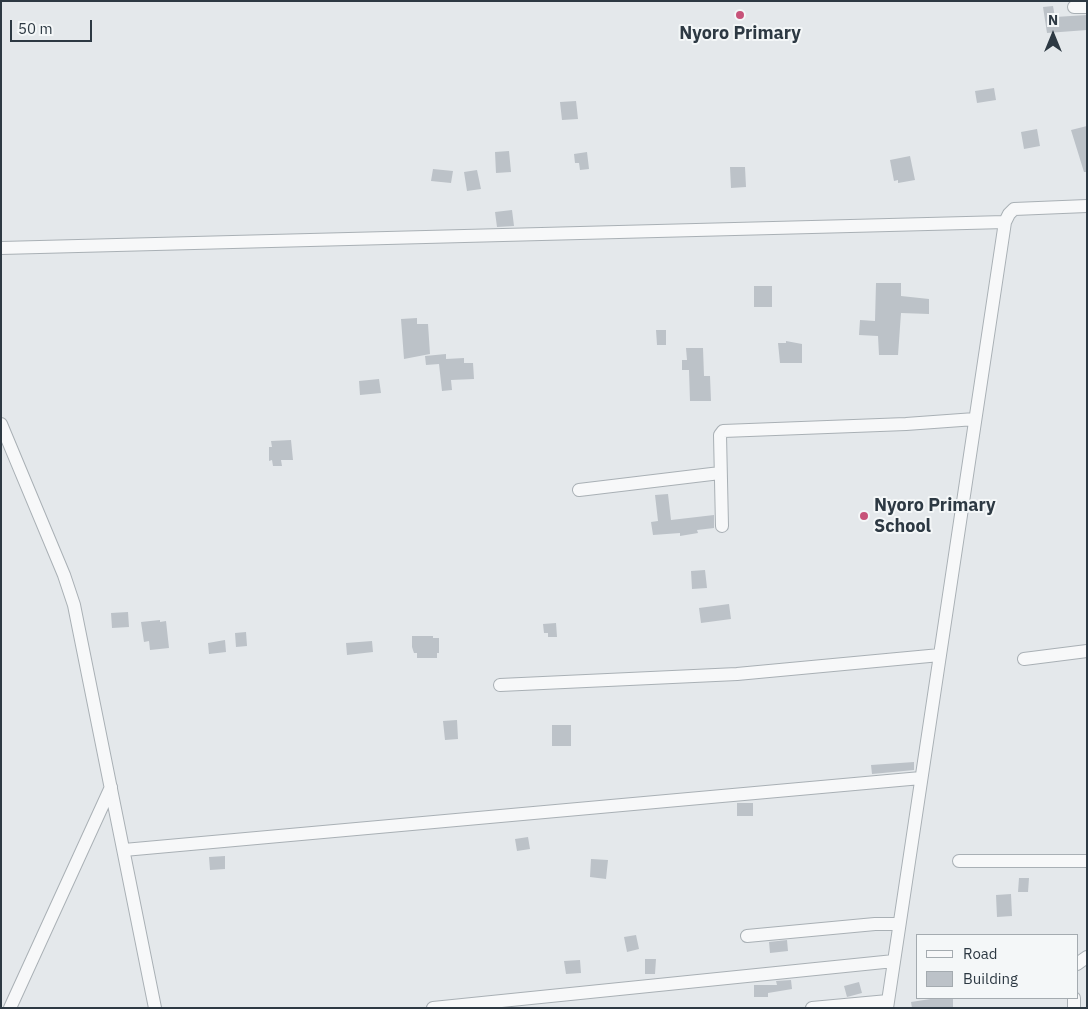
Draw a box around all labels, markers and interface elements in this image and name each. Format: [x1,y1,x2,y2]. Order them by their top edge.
marker: Nyoro Primary [734,9,746,21]
scale bar [12,10,95,42]
north arrow [1028,10,1078,60]
text: N [1048,11,1058,29]
text: 50 m [18,19,53,38]
place label: Nyoro Primary [679,23,801,45]
place label: Nyoro Primary School [874,495,996,538]
marker: Nyoro Primary School [858,510,870,522]
legend [916,934,1078,999]
text: Road [963,944,998,963]
text: Building [963,969,1018,988]

